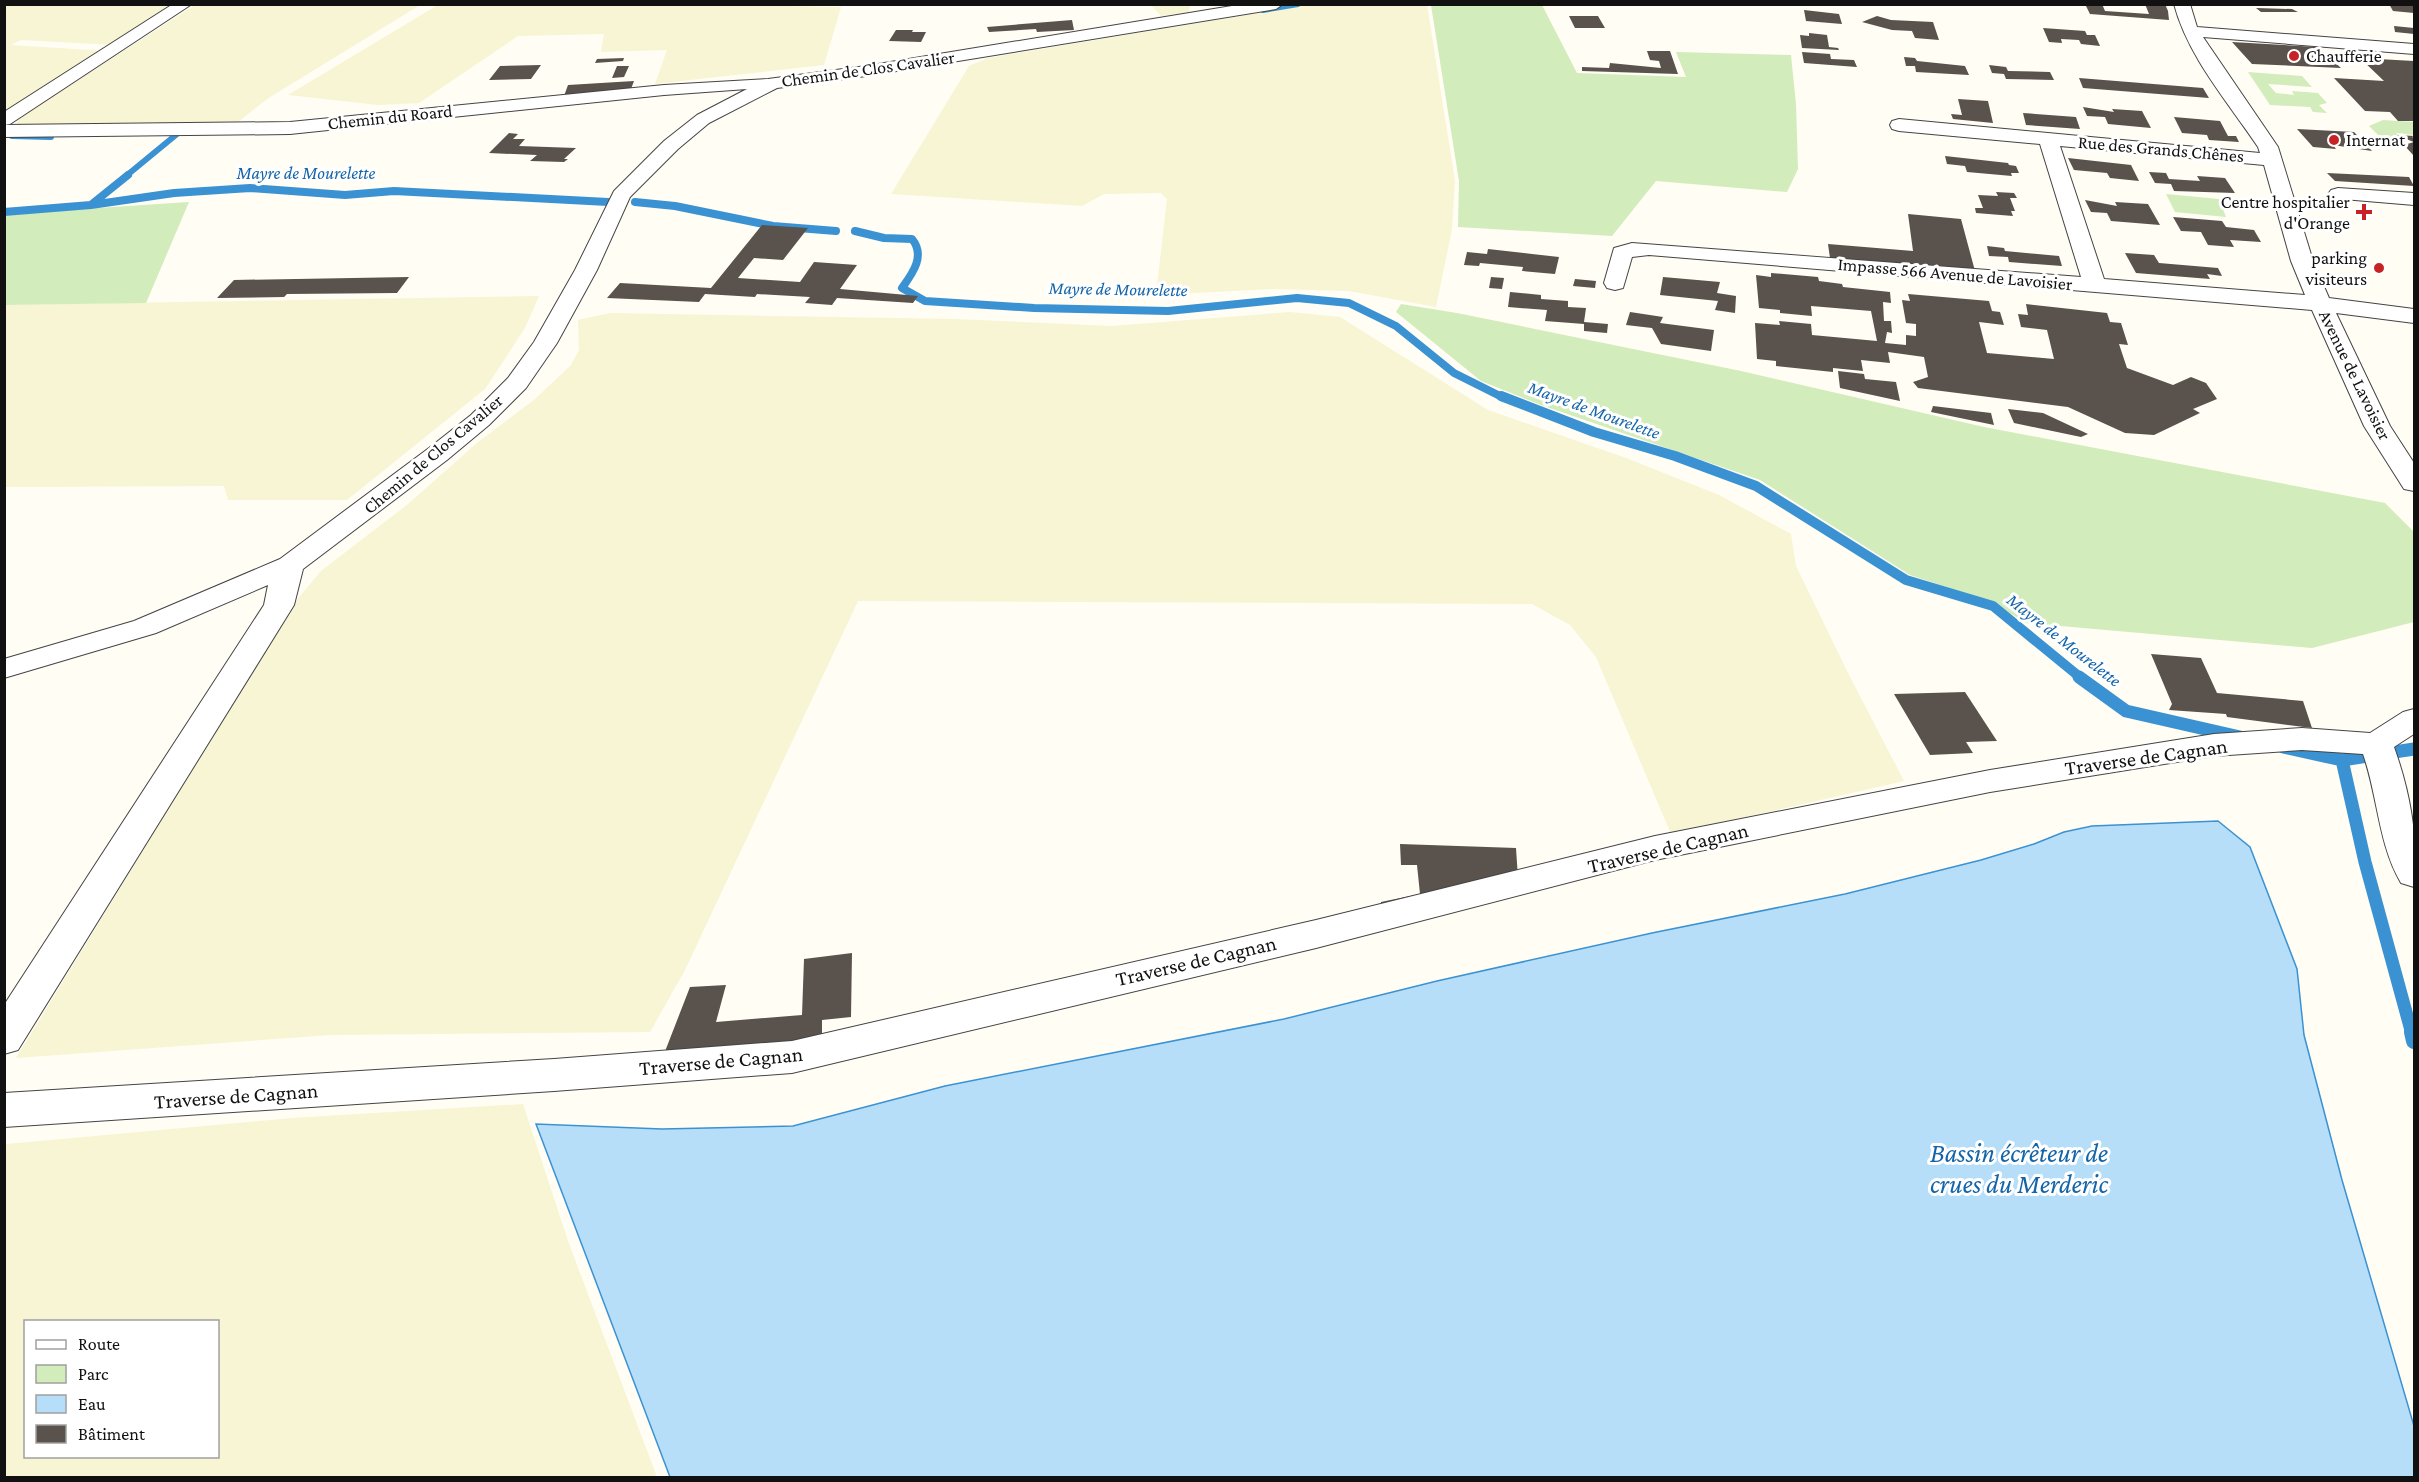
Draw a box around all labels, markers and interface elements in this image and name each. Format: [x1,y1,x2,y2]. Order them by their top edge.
place label: Chaufferie [2306,46,2382,66]
street label: Chemin de Clos Cavalier [780,47,957,91]
marker: Chaufferie [2287,49,2301,63]
street label: Chemin du Roard [327,100,454,133]
place label: Internat [2346,130,2406,150]
street label: Rue des Grands Chênes [2077,132,2245,166]
marker: Internat [2327,133,2341,147]
water label: Mayre de Mourelette [236,163,376,183]
place label: Centre hospitalier d'Orange [2221,192,2351,233]
marker: Centre hospitalier d'Orange [2355,203,2373,221]
place label: parking visiteurs [2305,248,2367,289]
street label: Impasse 566 Avenue de Lavoisier [1837,254,2074,294]
marker: parking visiteurs [2372,261,2386,275]
water label: Mayre de Mourelette [1047,278,1188,300]
street label: Avenue de Lavoisier [2315,307,2395,444]
water label: Mayre de Mourelette [1524,377,1663,443]
street label: Chemin de Clos Cavalier [360,390,507,518]
water label: Mayre de Mourelette [2002,589,2125,691]
street label: Traverse de Cagnan [2063,734,2229,780]
street label: Traverse de Cagnan [1585,818,1751,878]
street label: Traverse de Cagnan [1113,931,1279,991]
street label: Traverse de Cagnan [638,1042,804,1080]
street label: Traverse de Cagnan [153,1078,319,1114]
water label: Bassin écrêteur de crues du Merderic [1930,1138,2108,1199]
legend [24,1320,219,1458]
text: Route [78,1334,120,1354]
text: Parc [78,1364,109,1384]
text: Eau [78,1394,106,1414]
text: Bâtiment [78,1424,146,1444]

